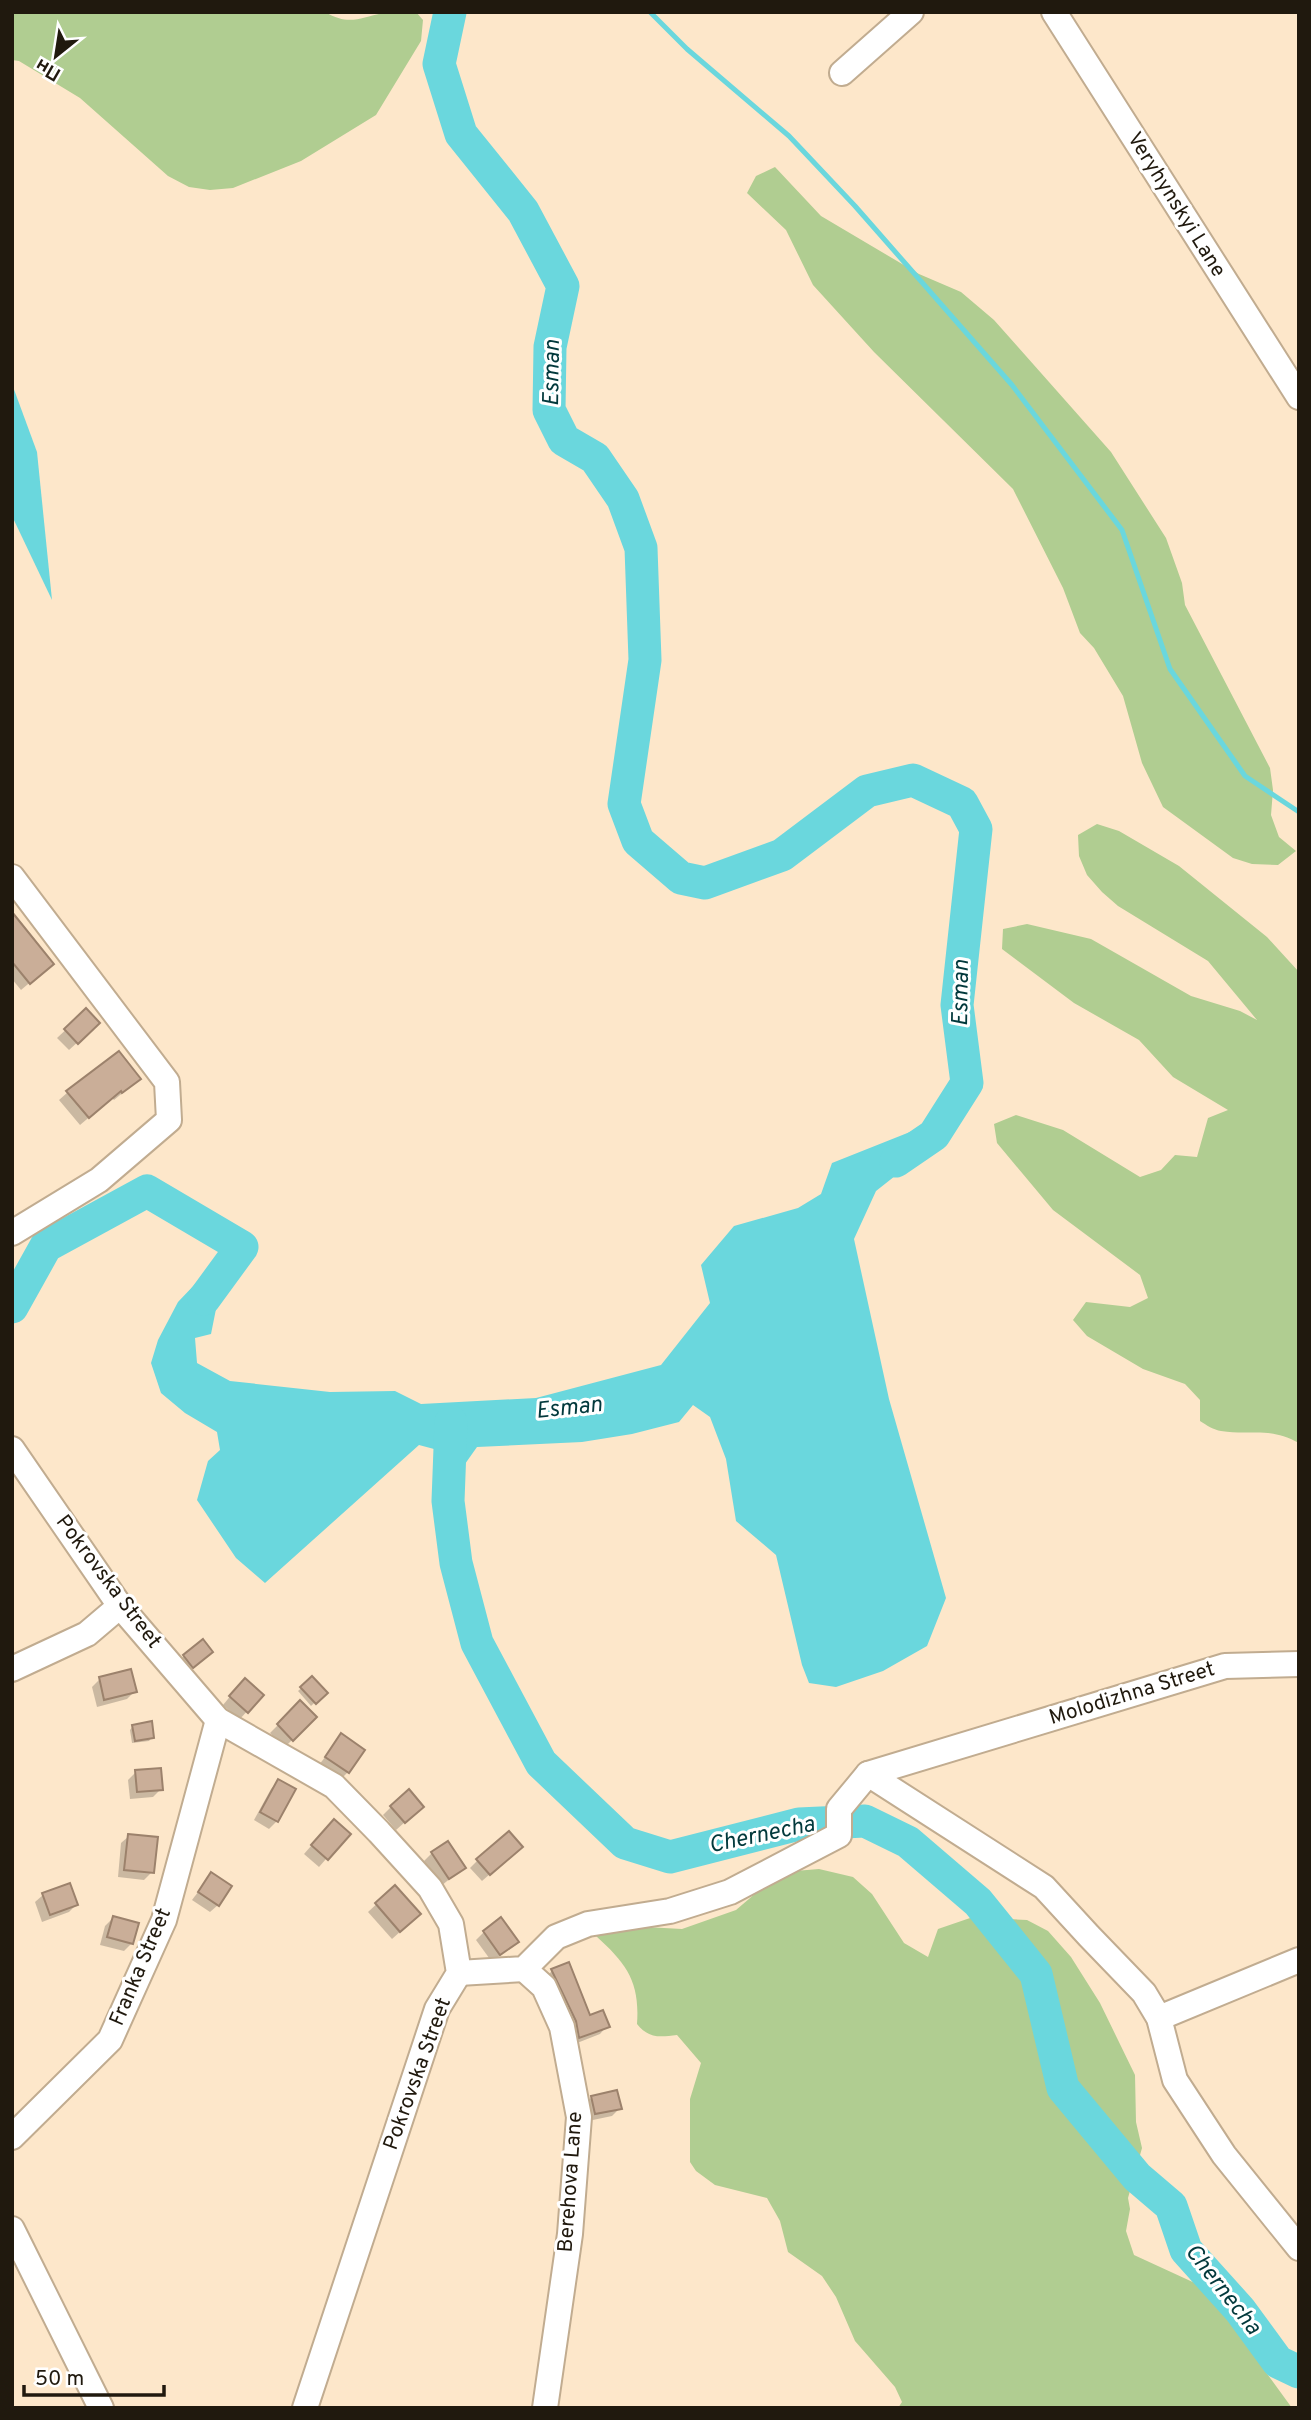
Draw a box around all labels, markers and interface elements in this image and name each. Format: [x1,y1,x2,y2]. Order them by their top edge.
north arrow [21,21,91,91]
text: Пн [31,52,66,86]
street label: Veryhynskyi Lane [1121,127,1231,283]
water label: Esman [538,339,568,407]
water label: Esman [947,959,977,1027]
water label: Esman [534,1391,604,1427]
street label: Pokrovska Street [49,1510,167,1654]
street label: Molodizhna Street [1046,1656,1218,1732]
water label: Chernecha [706,1811,818,1861]
street label: Franka Street [104,1904,178,2030]
street label: Pokrovska Street [378,1994,458,2154]
street label: Berehova Lane [553,2111,589,2253]
water label: Chernecha [1177,2239,1267,2341]
scale bar [24,2354,164,2398]
text: 50 m [35,2366,84,2393]

